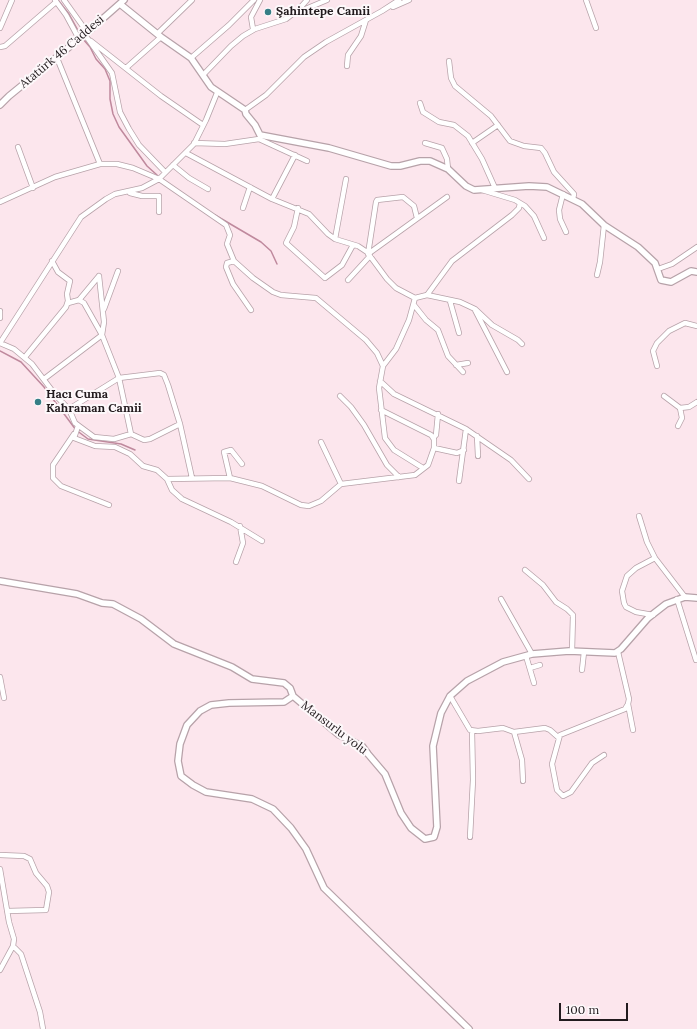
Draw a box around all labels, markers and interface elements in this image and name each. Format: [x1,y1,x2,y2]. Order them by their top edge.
place label: Şahintepe Camii [276,5,370,19]
marker: Şahintepe Camii [263,7,273,17]
street label: Atatürk 46 Caddesi [17,13,107,91]
place label: Hacı Cuma Kahraman Camii [46,388,142,416]
marker: Hacı Cuma Kahraman Camii [33,397,43,407]
street label: Mansurlu yolu [298,698,370,758]
scale bar [561,995,630,1021]
text: 100 m [566,1002,599,1017]

